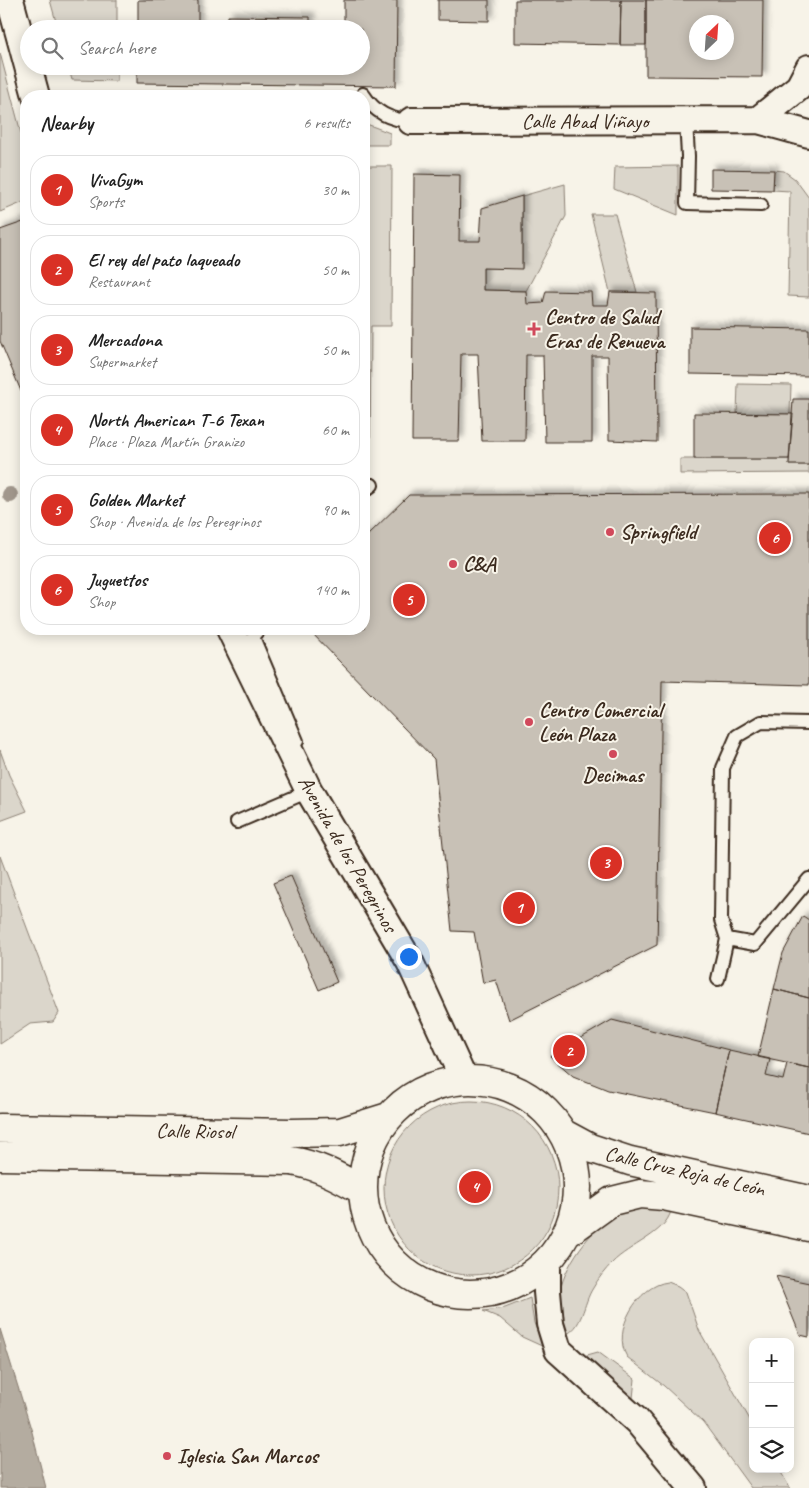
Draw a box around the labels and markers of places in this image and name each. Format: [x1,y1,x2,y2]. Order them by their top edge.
place label: Centro de Salud Eras de Renueva [545,304,666,354]
marker: Centro de Salud Eras de Renueva [527,322,541,336]
place label: Springfield [620,519,700,545]
pin: 6 [759,519,791,557]
marker: Springfield [604,526,616,538]
place label: C&A [463,551,497,577]
marker: C&A [447,558,459,570]
pin: 5 [393,581,425,619]
place label: Centro Comercial León Plaza [539,697,666,747]
marker: Centro Comercial León Plaza [523,716,535,728]
marker: Decimas [607,748,619,760]
place label: Decimas [583,762,646,788]
pin: 3 [590,844,622,882]
pin: 1 [503,889,535,927]
pin: 2 [553,1032,585,1070]
pin: 4 [459,1168,491,1206]
place label: Iglesia San Marcos [177,1443,320,1469]
marker: Iglesia San Marcos [161,1450,173,1462]

